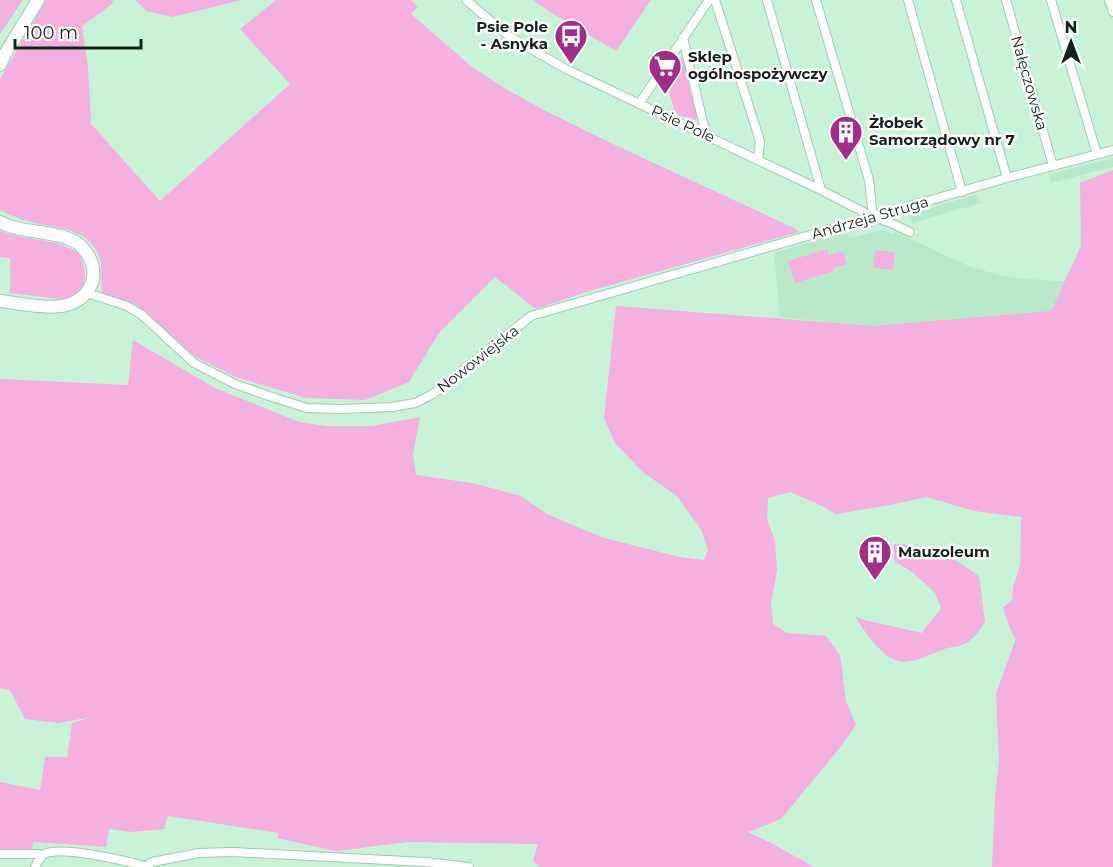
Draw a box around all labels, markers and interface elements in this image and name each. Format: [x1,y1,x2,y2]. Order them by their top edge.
scale bar [15,12,141,50]
north arrow [1041,12,1101,72]
place label: Psie Pole - Asnyka [476,17,548,53]
bus stop icon: Psie Pole - Asnyka [553,18,589,65]
text: N [1065,18,1077,37]
text: 100 m [24,22,78,44]
street label: Nałęczowska [1007,33,1052,132]
place label: Sklep ogólnospożywczy [688,47,828,83]
supermarket icon: Sklep ogólnospożywczy [647,48,683,95]
street label: Psie Pole [648,101,718,147]
place label: Żłobek Samorządowy nr 7 [869,113,1015,149]
building icon: Żłobek Samorządowy nr 7 [828,114,864,161]
street label: Andrzeja Struga [809,192,931,243]
street label: Nowowiejska [433,321,522,397]
building icon: Mauzoleum [857,534,893,581]
place label: Mauzoleum [898,542,990,561]

